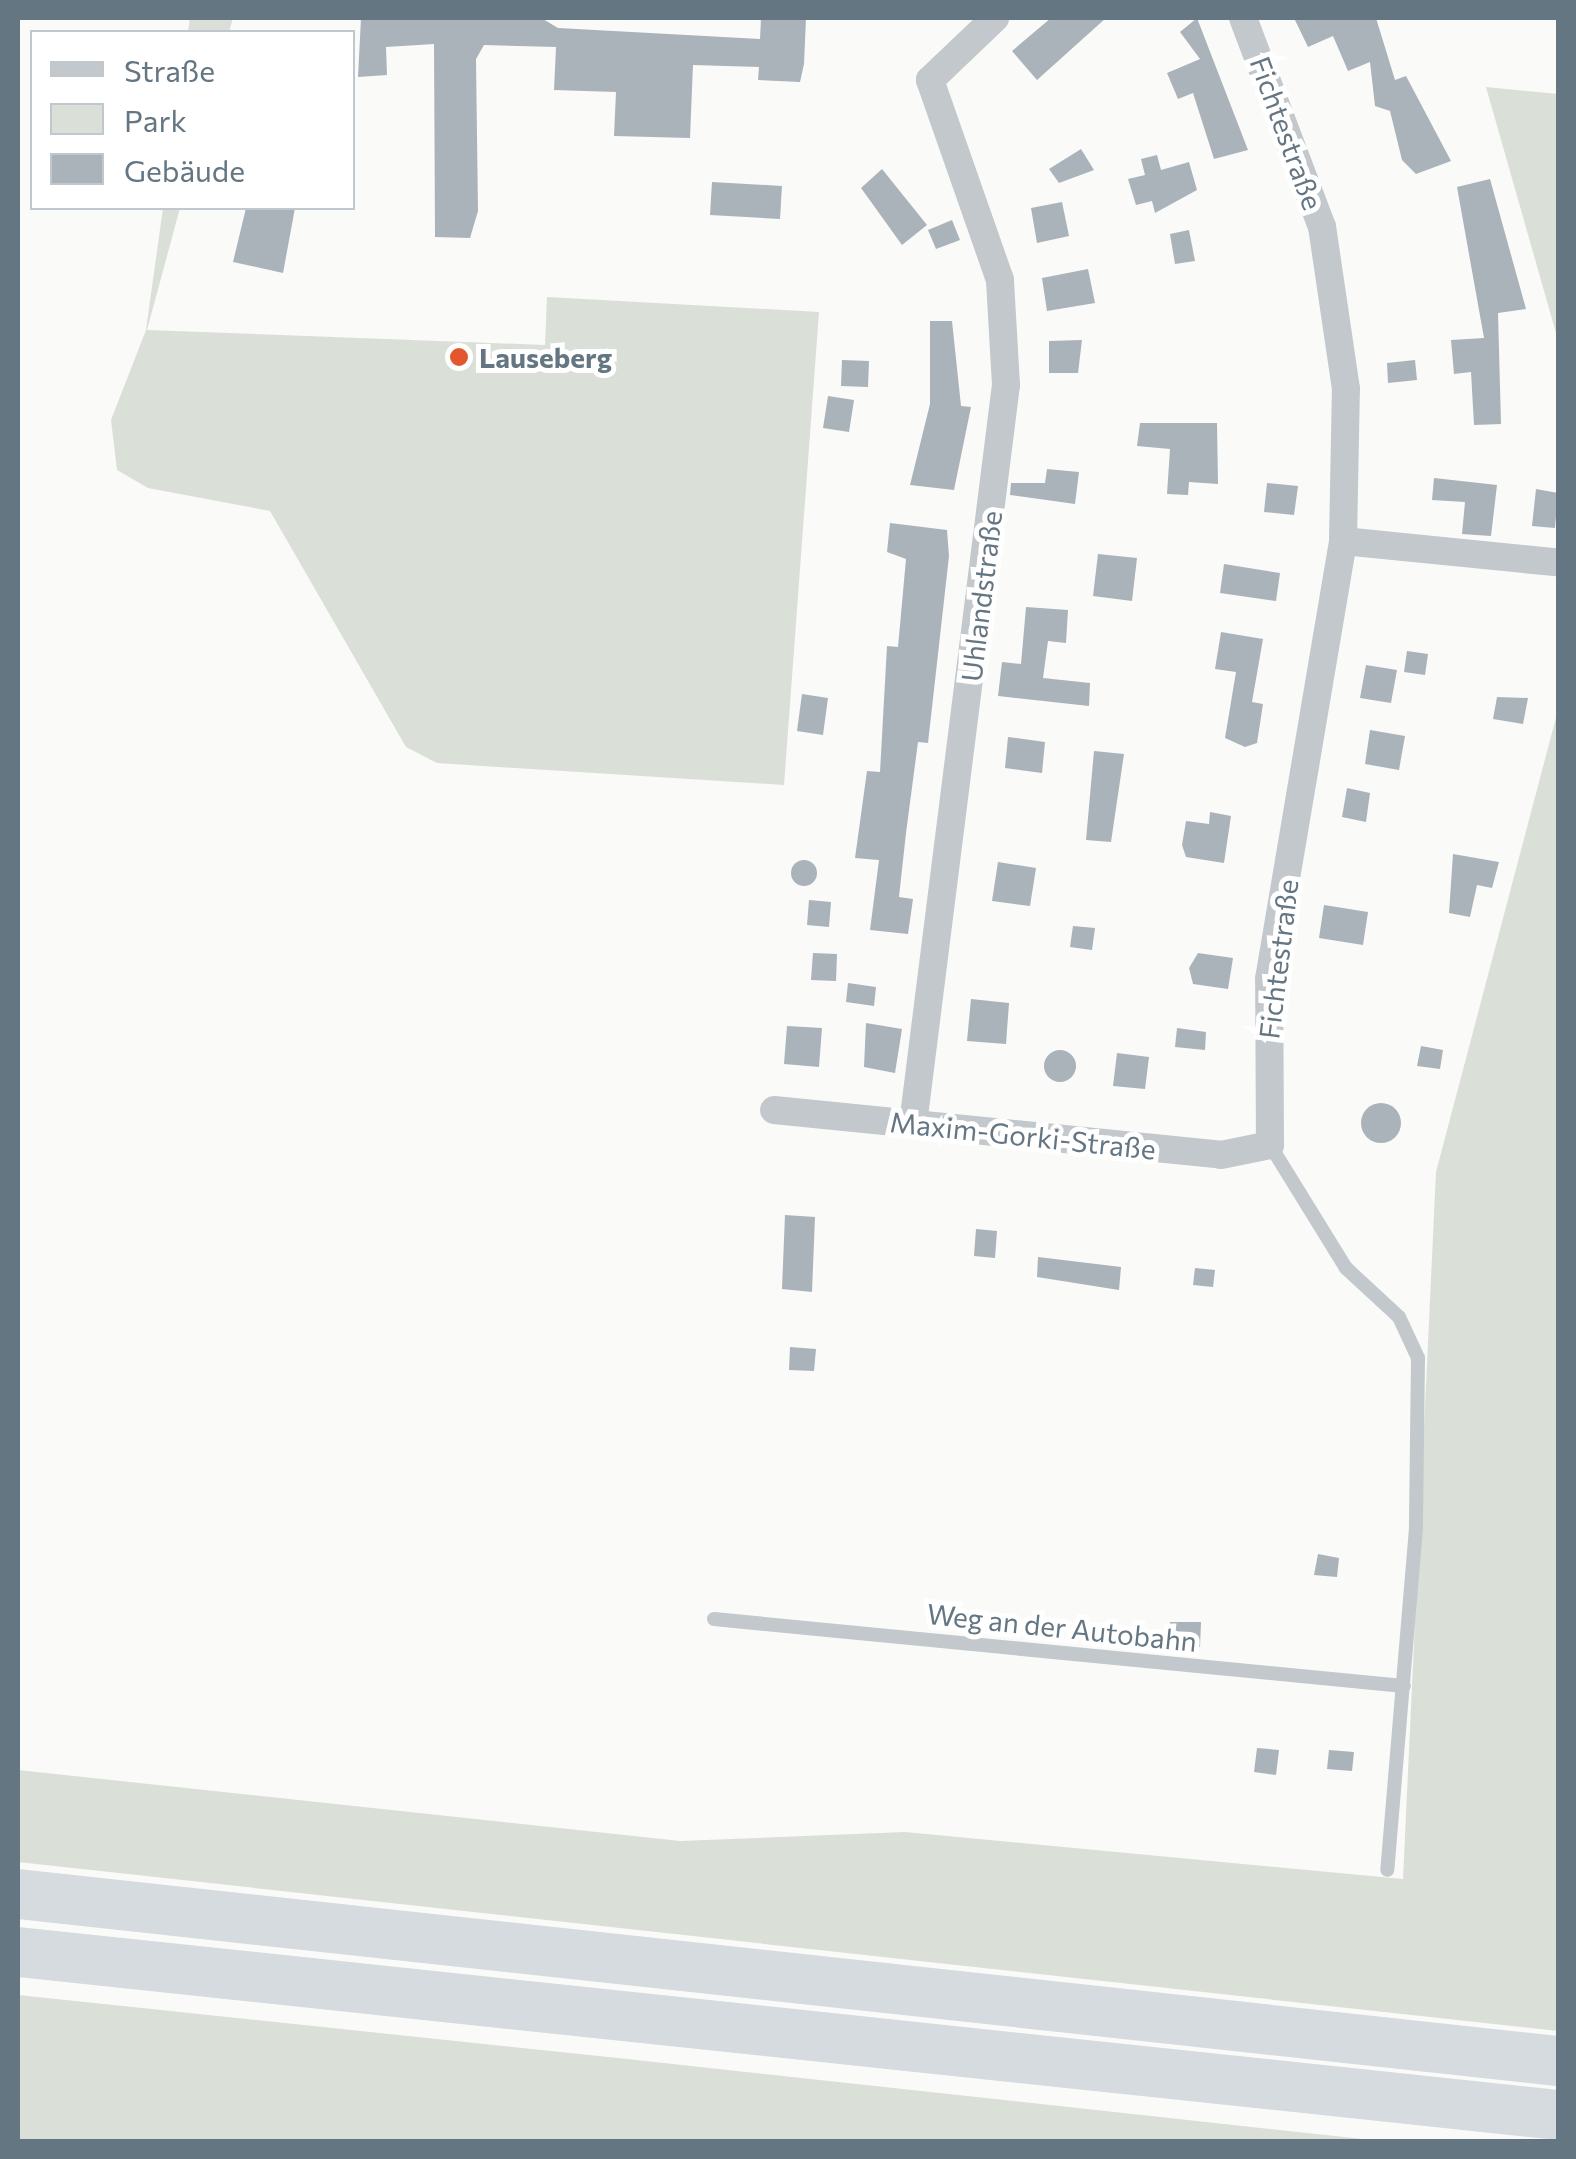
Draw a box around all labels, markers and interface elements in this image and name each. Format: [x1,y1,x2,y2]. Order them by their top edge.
legend [30,30,355,210]
text: Straße [124,51,215,88]
street label: Fichtestraße [1244,52,1330,214]
text: Park [124,101,187,138]
text: Gebäude [124,151,245,188]
place label: Lauseberg [479,340,612,374]
marker: Lauseberg [448,346,470,368]
street label: Uhlandstraße [954,509,1008,683]
street label: Fichtestraße [1252,877,1304,1041]
street label: Maxim-Gorki-Straße [888,1104,1158,1166]
street label: Weg an der Autobahn [925,1596,1199,1658]

